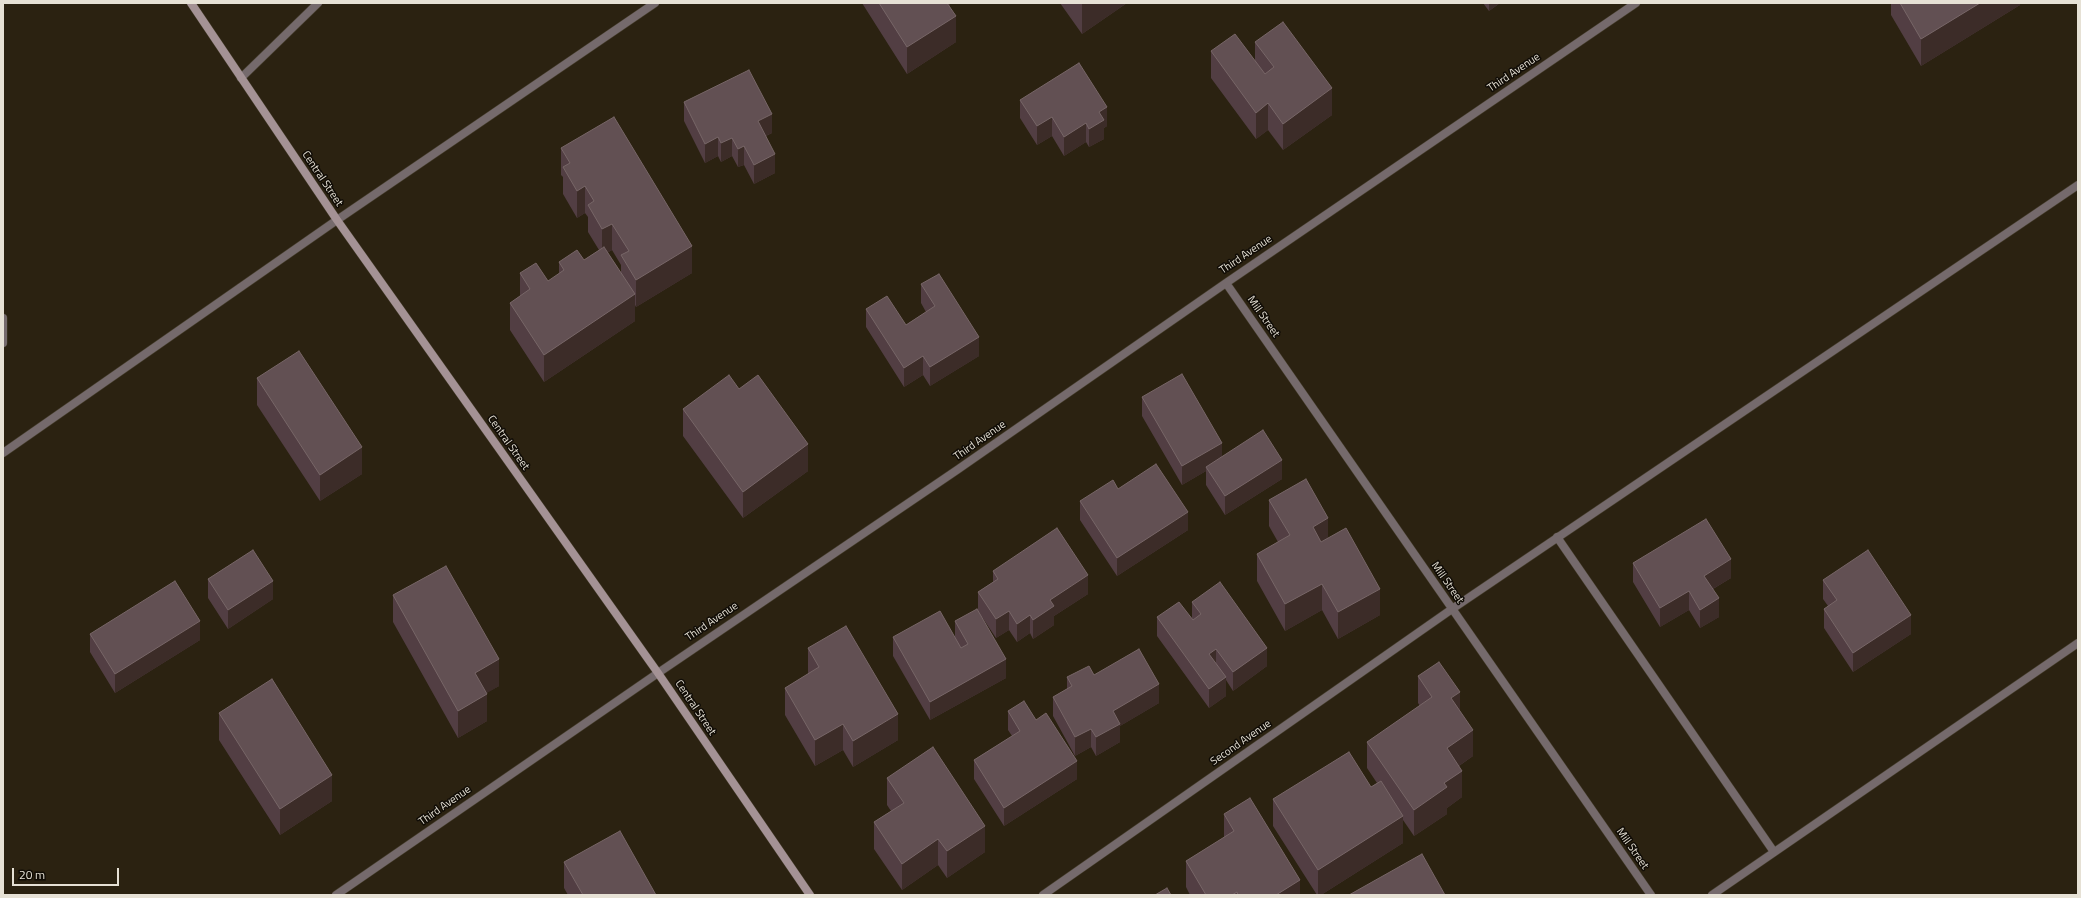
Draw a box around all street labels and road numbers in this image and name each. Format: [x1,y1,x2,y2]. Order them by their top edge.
street label: Third Avenue [1485,51,1543,95]
street label: Central Street [299,149,345,209]
street label: Third Avenue [1217,233,1275,277]
street label: Mill Street [1244,294,1282,340]
street label: Central Street [484,413,532,473]
street label: Third Avenue [951,418,1009,464]
street label: Mill Street [1428,560,1466,606]
street label: Third Avenue [683,600,741,644]
street label: Central Street [672,678,718,738]
street label: Second Avenue [1208,717,1274,769]
street label: Third Avenue [416,783,474,829]
street label: Mill Street [1613,826,1651,872]

